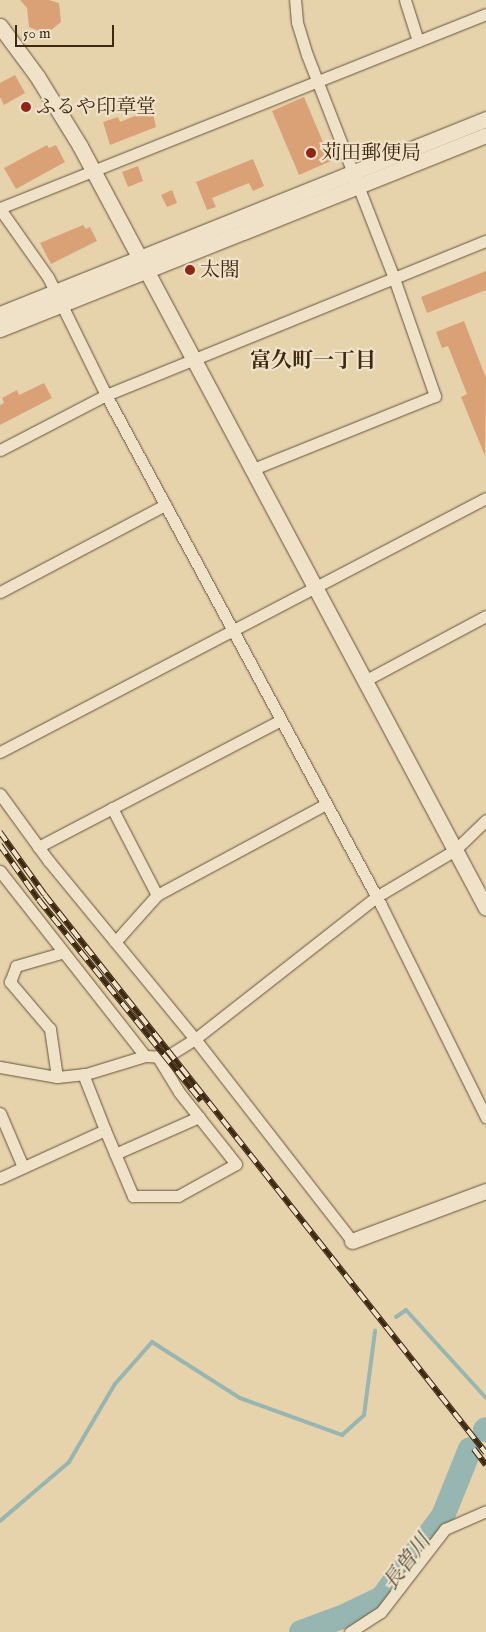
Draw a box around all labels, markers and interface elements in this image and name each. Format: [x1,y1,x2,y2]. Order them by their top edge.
scale bar [18,15,116,47]
text: 50 m [23,24,51,43]
place label: ふるや印章堂 [36,95,156,119]
marker: ふるや印章堂 [20,101,32,113]
place label: 苅田郵便局 [321,141,421,165]
marker: 苅田郵便局 [305,147,317,159]
place label: 太閤 [200,258,240,282]
marker: 太閤 [184,264,196,276]
district label: 富久町一丁目 [250,349,376,375]
water label: 長曽川 [379,1530,437,1596]

